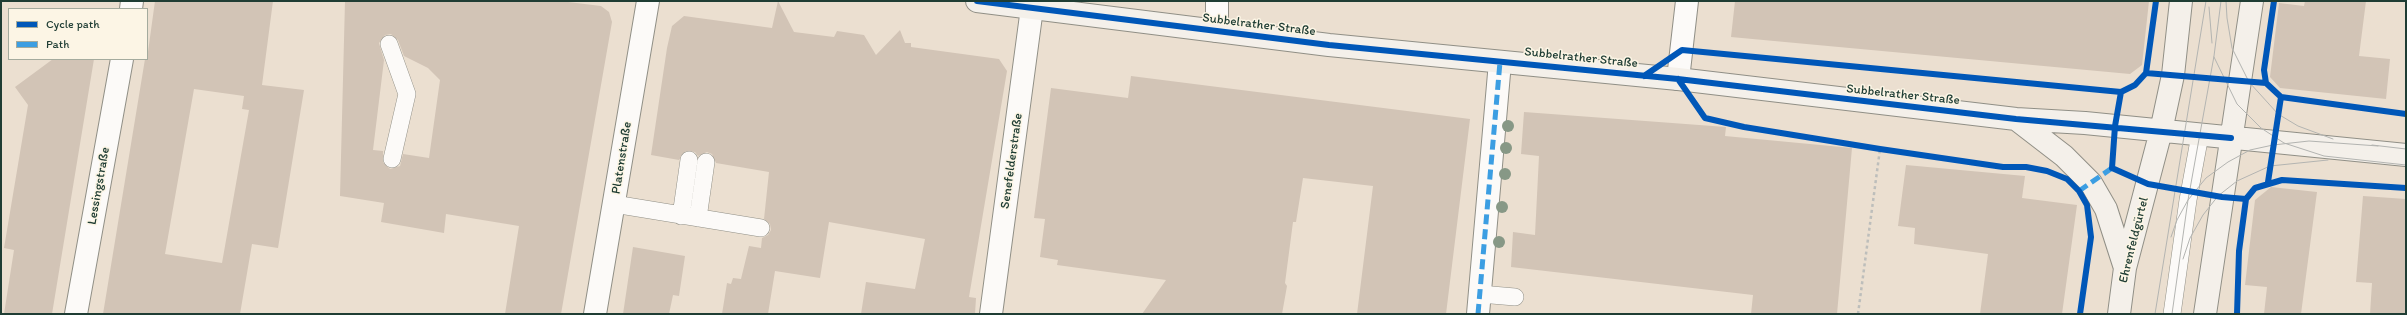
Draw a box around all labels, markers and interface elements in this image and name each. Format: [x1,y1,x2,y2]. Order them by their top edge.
legend [8,8,148,60]
street label: Subbelrather Straße [1202,10,1316,40]
text: Cycle path [46,17,100,31]
text: Path [46,37,69,51]
street label: Subbelrather Straße [1524,44,1638,72]
street label: Subbelrather Straße [1846,81,1960,109]
street label: Senefelderstraße [998,112,1026,210]
street label: Platenstraße [609,121,635,195]
street label: Lessingstraße [85,146,113,226]
street label: Ehrenfeldgürtel [2116,195,2152,285]

